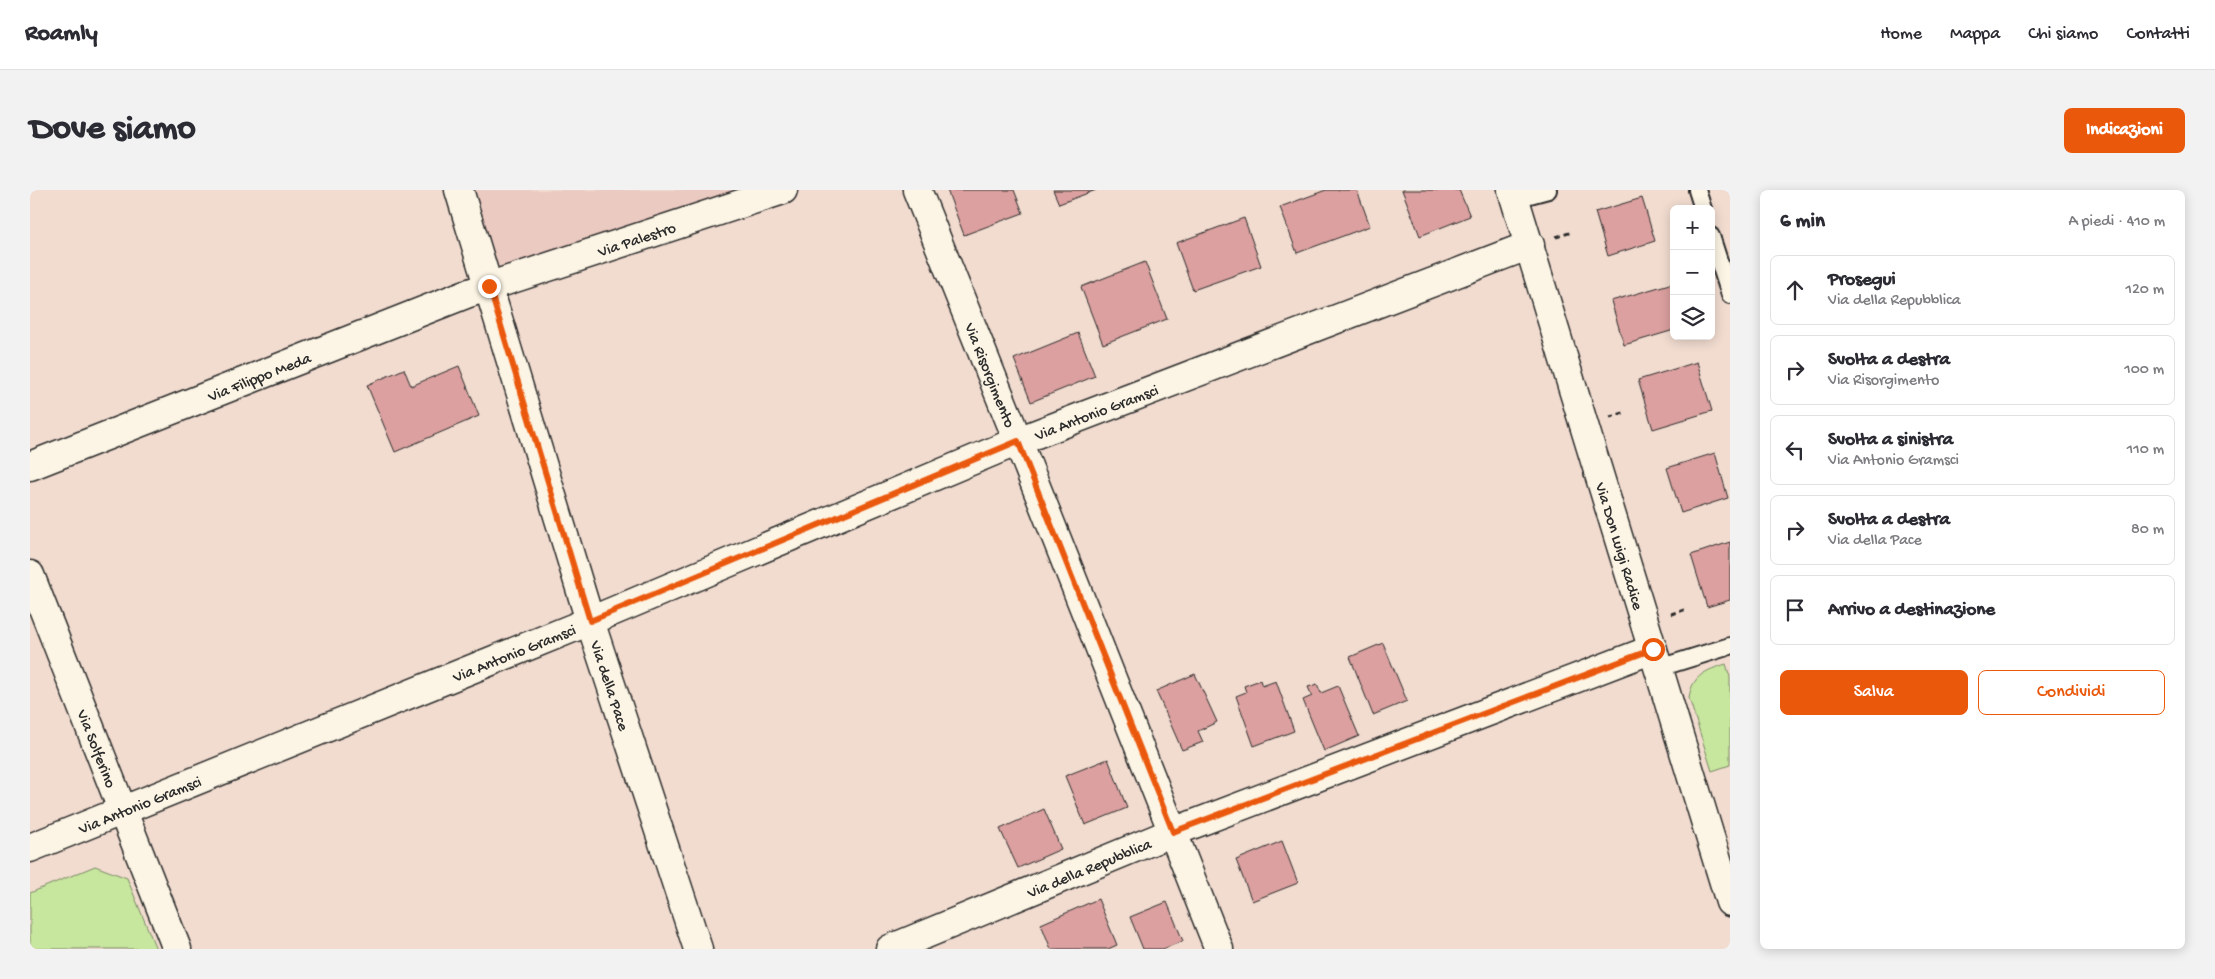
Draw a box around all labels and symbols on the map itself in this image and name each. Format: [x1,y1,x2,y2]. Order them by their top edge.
street label: Via Palestro [595,220,679,263]
route end [478,275,501,298]
street label: Via Risorgimento [958,320,1018,431]
street label: Via Filippo Meda [205,350,315,408]
street label: Via Antonio Gramsci [1032,382,1162,447]
street label: Via Don Luigi Radice [1589,480,1646,613]
street label: Via Antonio Gramsci [450,622,579,689]
street label: Via della Pace [584,638,632,734]
route start [1642,638,1665,661]
street label: Via Solferino [70,707,119,791]
street label: Via Antonio Gramsci [75,774,205,841]
street label: Via della Repubblica [1024,836,1156,905]

